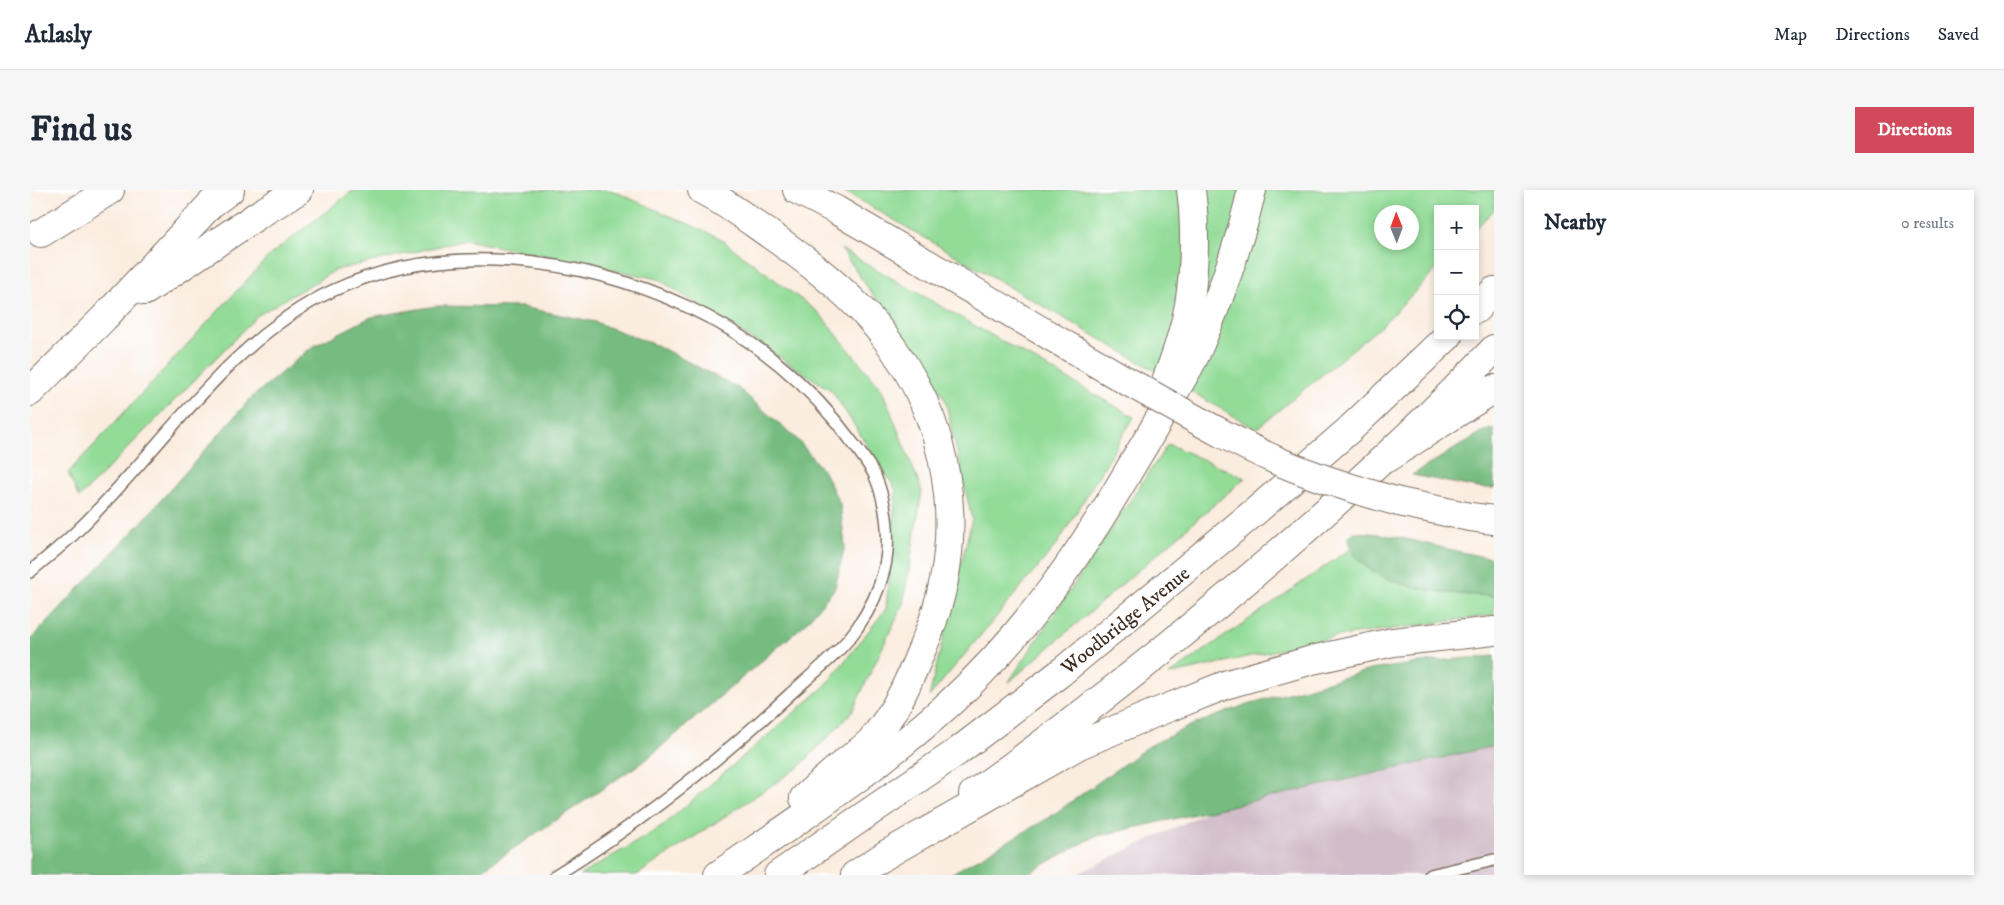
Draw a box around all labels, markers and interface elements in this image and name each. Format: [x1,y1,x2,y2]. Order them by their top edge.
text: Atlasly [25,20,92,50]
text: Map [1774,24,1807,46]
text: Directions [1835,24,1910,46]
text: Saved [1938,24,1979,46]
button: Directions [1855,107,1974,153]
text: Find us [30,108,132,152]
north arrow [1374,205,1419,250]
map controls [1434,205,1479,340]
button: + [1434,205,1479,250]
text: Nearby [1544,210,1606,236]
text: 0 results [1901,213,1954,233]
button: − [1434,250,1479,295]
button: locate [1434,295,1479,340]
street label: Woodbridge Avenue [1056,562,1195,681]

